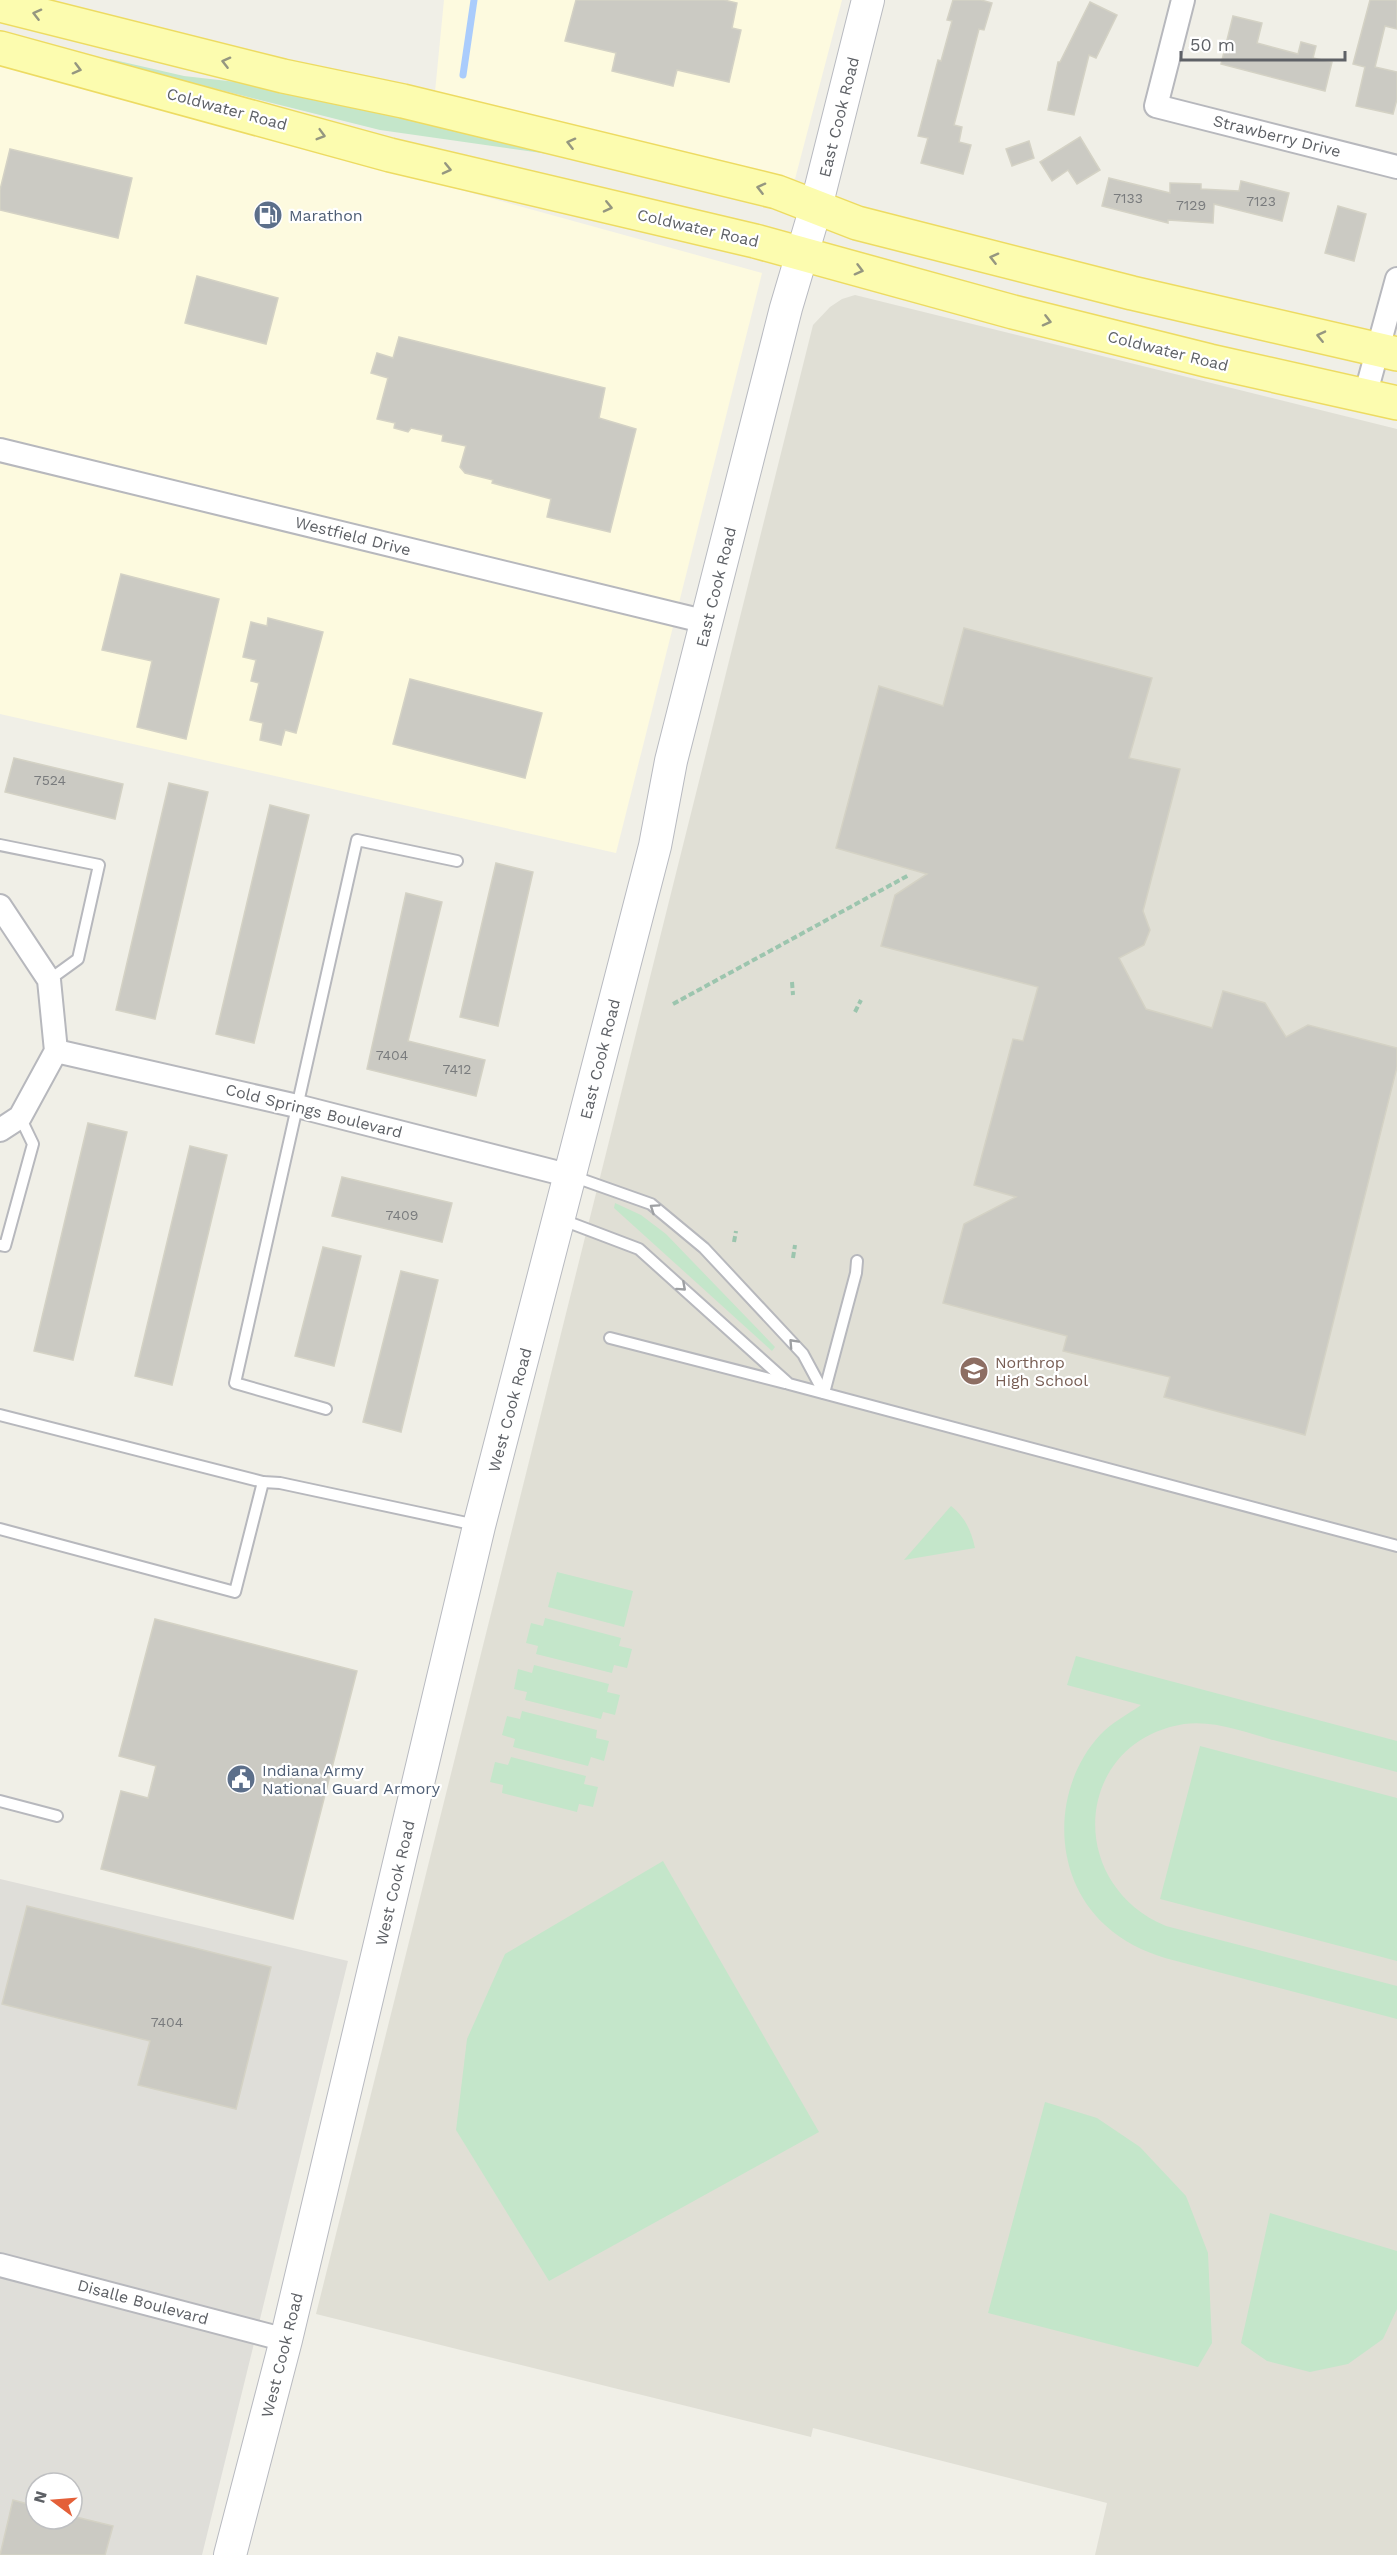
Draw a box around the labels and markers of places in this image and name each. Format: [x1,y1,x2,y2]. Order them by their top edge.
fuel station icon: Marathon [252,199,284,231]
place label: Marathon [289,206,363,225]
place label: Northrop High School [995,1353,1088,1390]
school or university icon: Northrop High School [958,1355,990,1387]
place label: Indiana Army National Guard Armory [262,1761,441,1798]
public building icon: Indiana Army National Guard Armory [225,1763,257,1795]

